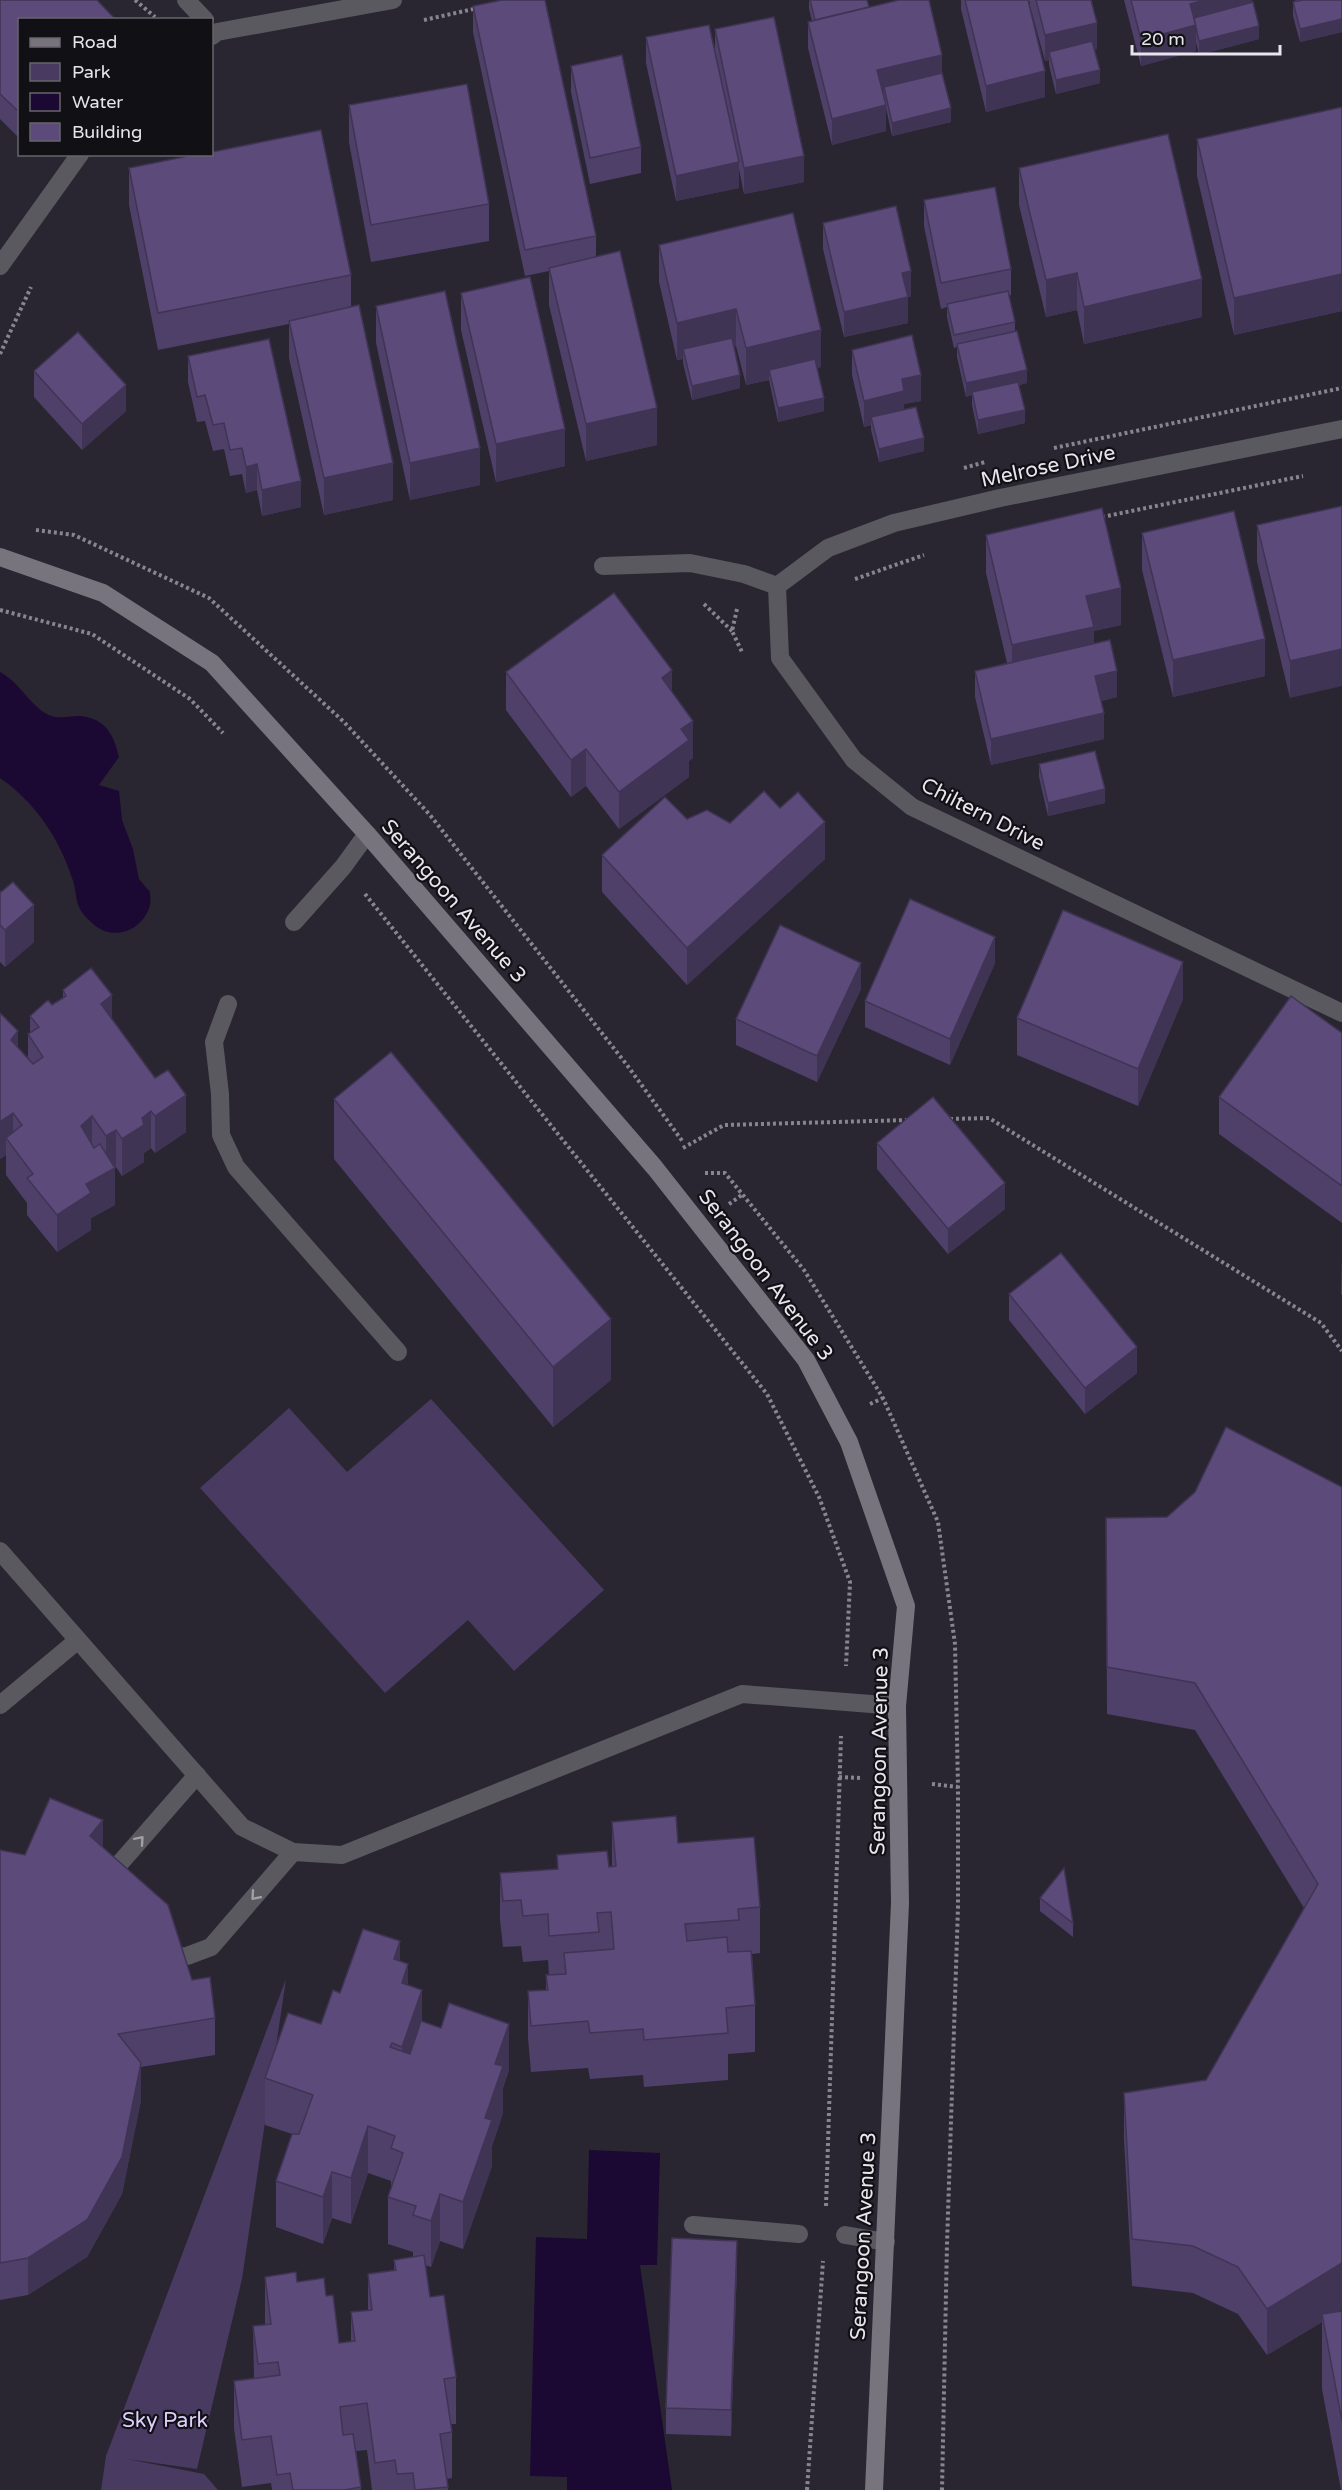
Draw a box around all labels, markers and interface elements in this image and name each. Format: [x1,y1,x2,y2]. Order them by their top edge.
legend [18,18,213,156]
scale bar [1132,18,1280,56]
text: 20 m [1141,28,1185,50]
text: Road [72,31,117,53]
text: Park [72,61,111,83]
text: Water [72,91,123,113]
text: Building [72,121,142,143]
street label: Melrose Drive [979,440,1118,493]
street label: Chiltern Drive [917,773,1049,856]
street label: Serangoon Avenue 3 [376,815,531,988]
street label: Serangoon Avenue 3 [693,1185,838,1366]
street label: Serangoon Avenue 3 [865,1647,894,1855]
one-way arrow [133,1836,144,1847]
one-way arrow [251,1890,262,1900]
street label: Serangoon Avenue 3 [846,2131,881,2341]
park label: Sky Park [122,2408,208,2433]

